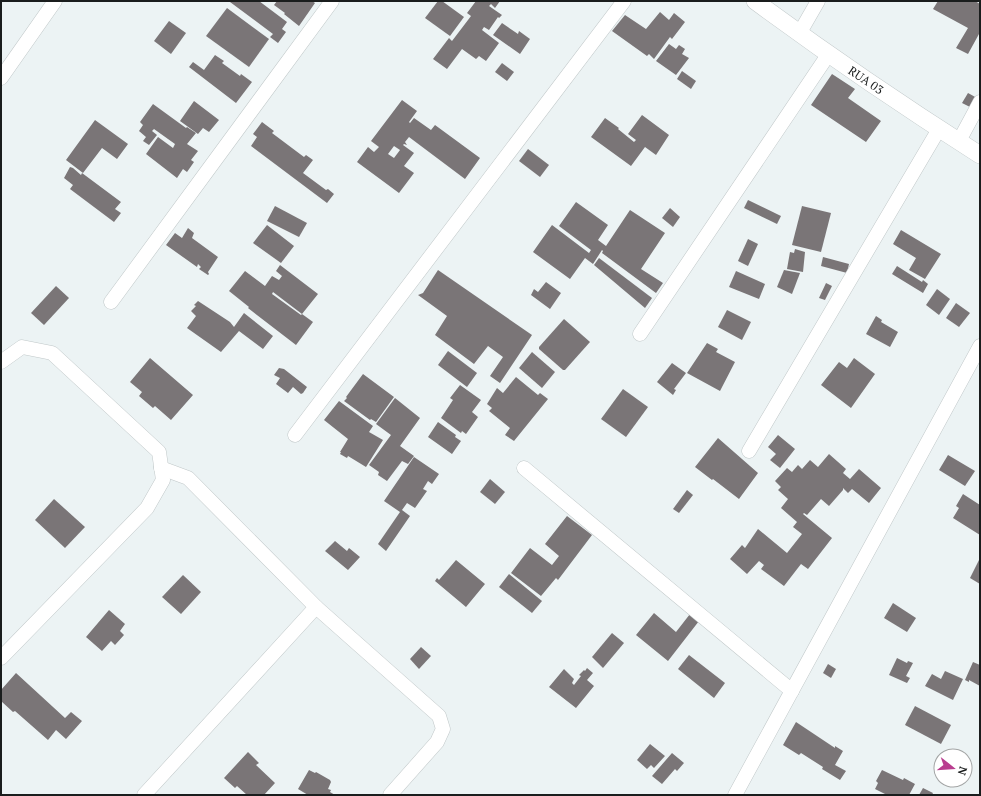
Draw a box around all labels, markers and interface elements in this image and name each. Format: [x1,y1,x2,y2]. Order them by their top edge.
street label: RUA 03 [845,63,887,97]
north arrow [933,748,973,788]
text: N [954,765,970,778]

